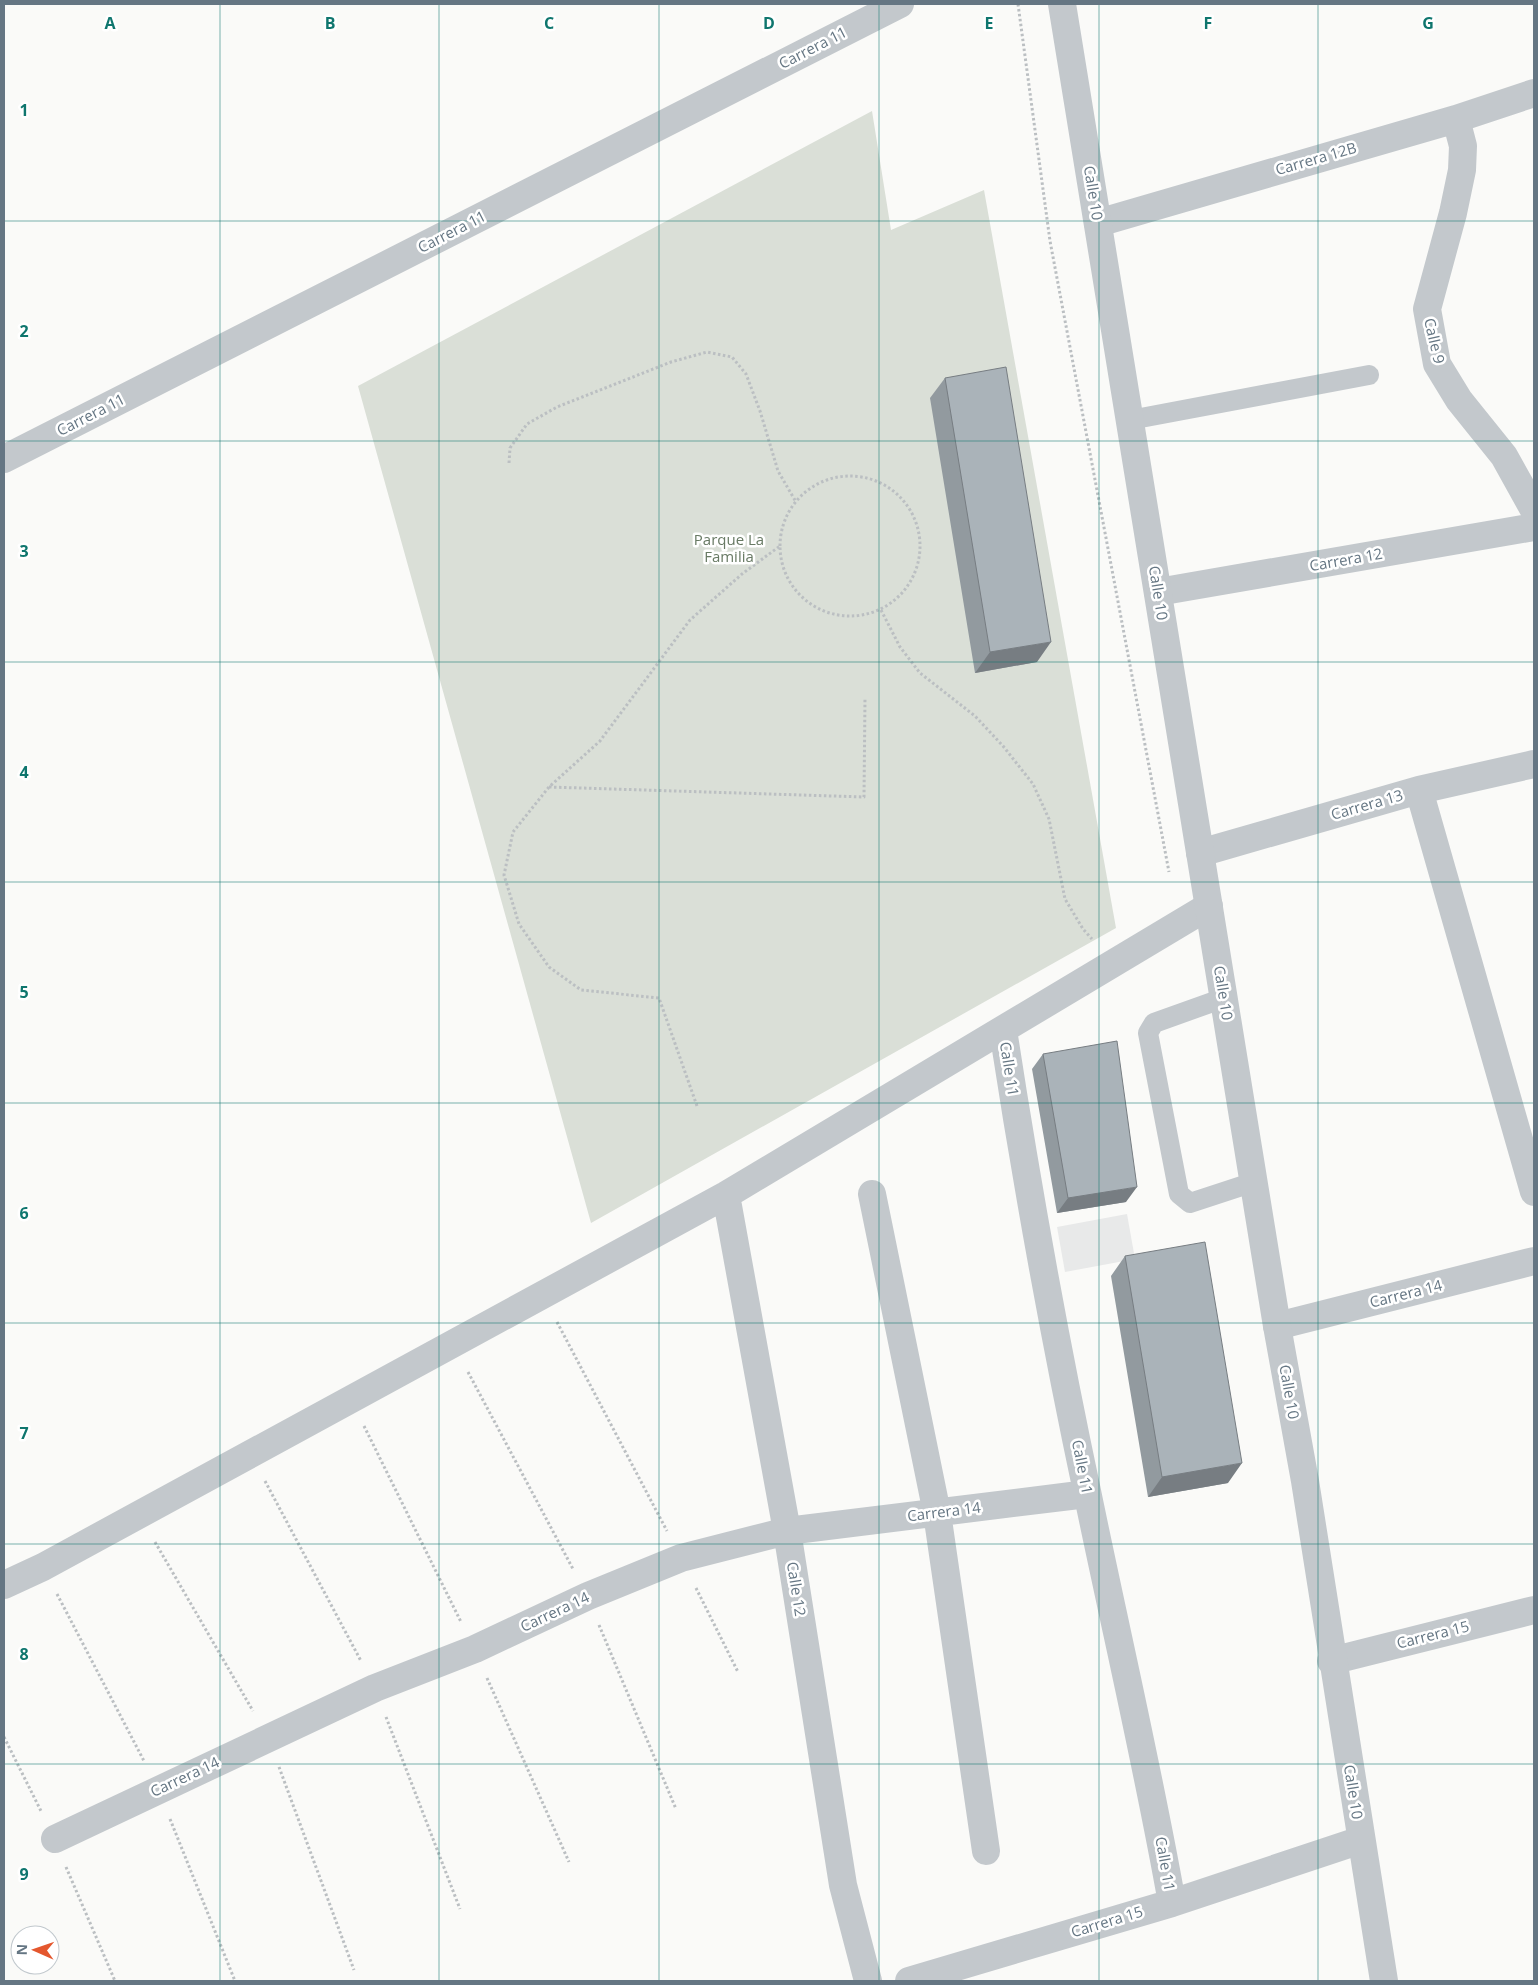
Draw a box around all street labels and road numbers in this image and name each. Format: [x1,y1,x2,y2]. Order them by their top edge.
street label: Carrera 11 [775,21,850,73]
street label: Carrera 12B [1273,137,1359,179]
street label: Calle 10 [1080,164,1108,221]
street label: Carrera 11 [414,205,489,257]
street label: Calle 9 [1420,316,1450,366]
street label: Carrera 11 [53,388,128,440]
street label: Carrera 12 [1308,543,1384,575]
street label: Calle 10 [1145,564,1173,621]
street label: Carrera 13 [1328,784,1405,824]
street label: Calle 10 [1210,964,1238,1021]
street label: Calle 11 [996,1040,1024,1097]
street label: Carrera 14 [1367,1274,1444,1312]
street label: Calle 10 [1275,1363,1305,1421]
street label: Calle 11 [1068,1438,1098,1496]
street label: Carrera 14 [906,1497,982,1525]
street label: Calle 12 [783,1560,811,1617]
street label: Carrera 14 [517,1586,593,1636]
street label: Carrera 15 [1394,1615,1471,1653]
street label: Carrera 14 [147,1751,223,1801]
street label: Calle 10 [1340,1763,1368,1820]
street label: Calle 11 [1151,1835,1181,1893]
street label: Carrera 15 [1068,1901,1145,1941]

